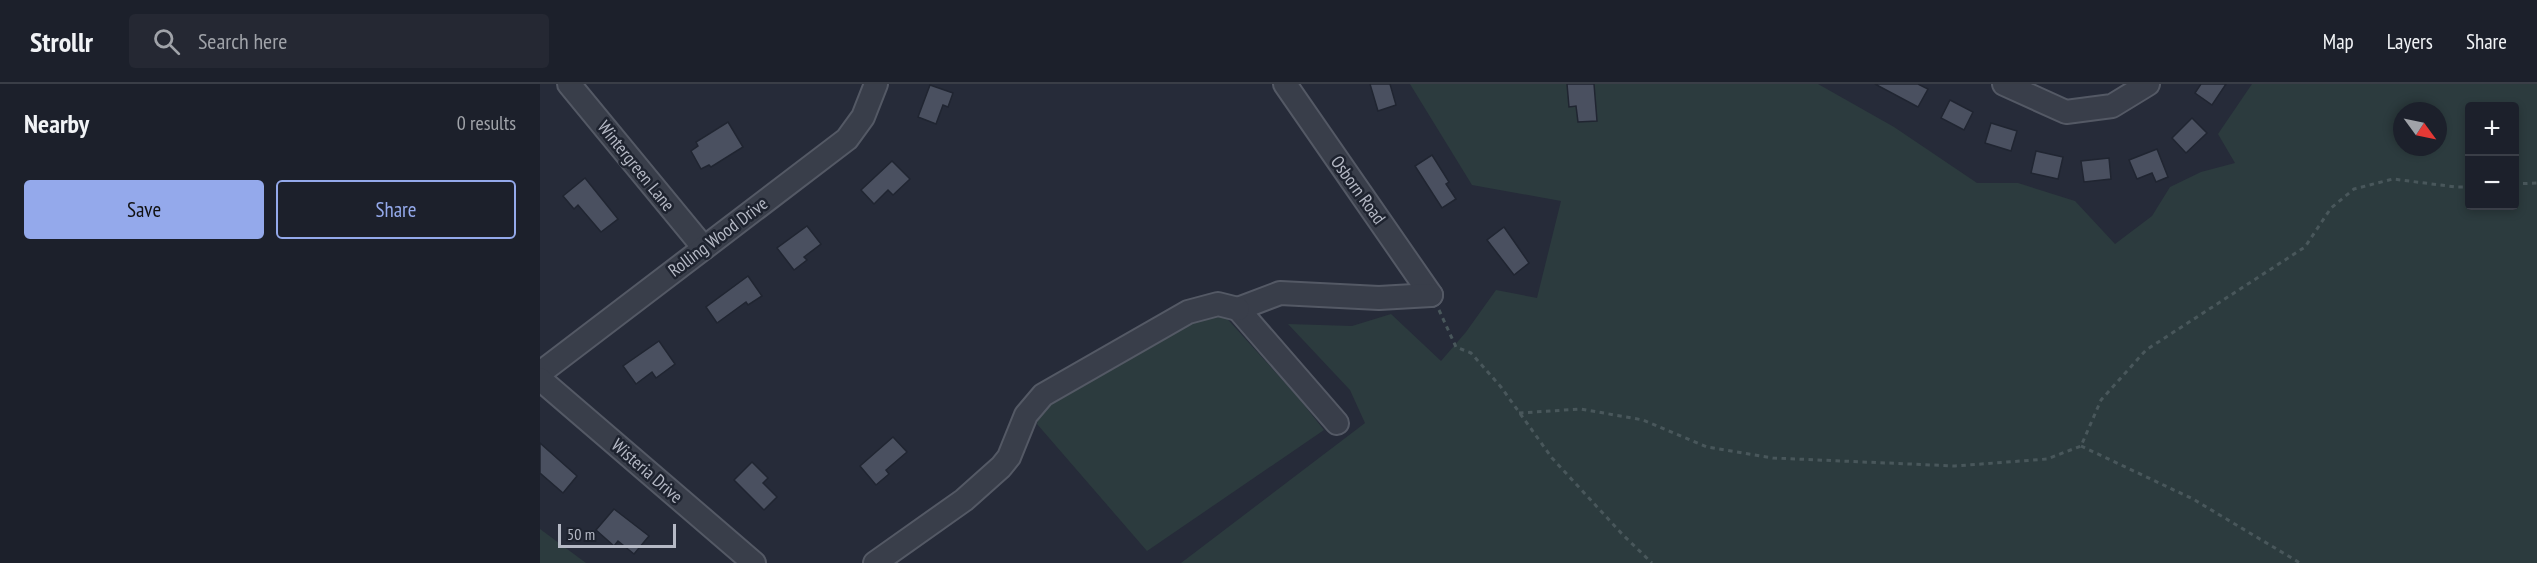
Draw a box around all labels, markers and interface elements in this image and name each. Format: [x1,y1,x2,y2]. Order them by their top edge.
search box [129,14,549,68]
text: Strollr [30,23,93,60]
icon: search [150,25,183,58]
text: Search here [198,27,287,55]
text: Map [2323,28,2354,55]
text: Layers [2387,28,2433,55]
text: Share [2466,28,2507,55]
north arrow [2393,102,2447,156]
map controls [2465,102,2519,210]
button: + [2465,102,2519,156]
text: Nearby [24,107,89,140]
text: 0 results [457,110,516,136]
street label: Wintergreen Lane [593,116,680,216]
street label: Osborn Road [1326,151,1391,228]
button: − [2465,156,2519,210]
button: Save [24,180,264,239]
button: Share [276,180,516,239]
street label: Rolling Wood Drive [663,192,772,281]
street label: Wisteria Drive [607,433,688,508]
scale bar [558,521,676,548]
text: 50 m [567,524,595,544]

